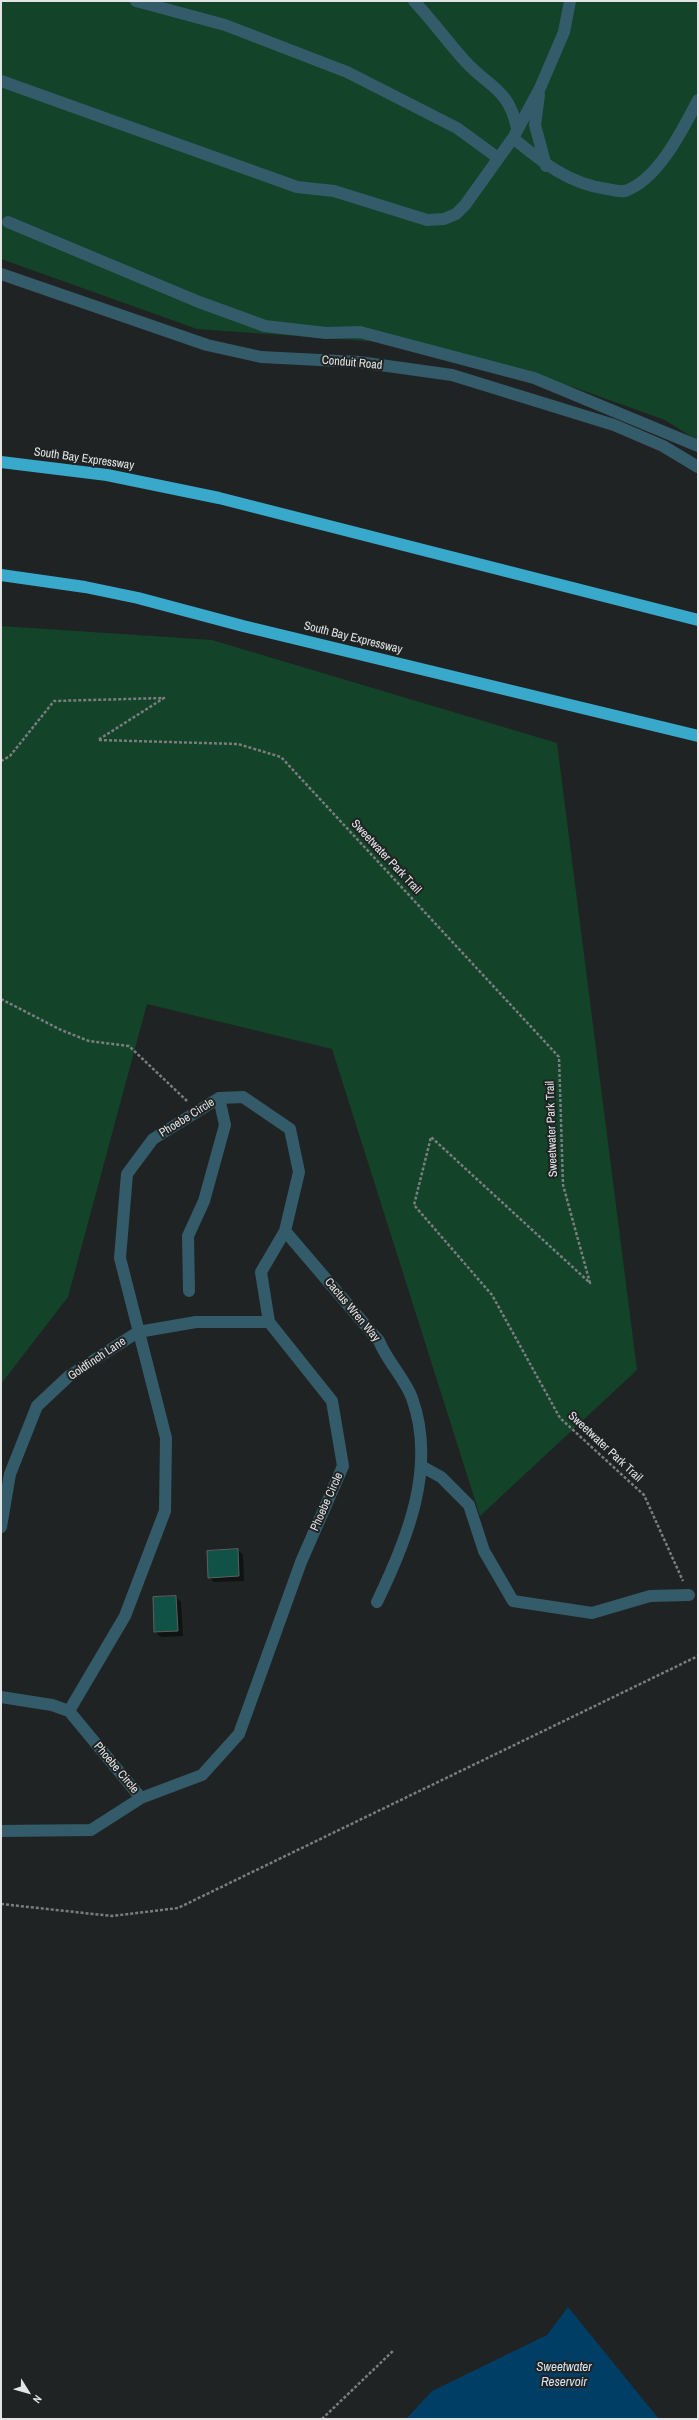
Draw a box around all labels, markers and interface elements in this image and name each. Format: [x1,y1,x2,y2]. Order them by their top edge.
street label: Conduit Road [321,353,383,373]
street label: South Bay Expressway [33,445,135,473]
street label: South Bay Expressway [302,619,404,657]
street label: Sweetwater Park Trail [348,817,424,897]
street label: Sweetwater Park Trail [543,1081,561,1177]
street label: Phoebe Circle [157,1095,217,1141]
street label: Cactus Wren Way [321,1275,383,1345]
street label: Goldfinch Lane [65,1334,129,1384]
street label: Sweetwater Park Trail [565,1409,645,1485]
street label: Phoebe Circle [308,1471,346,1533]
street label: Phoebe Circle [90,1739,142,1797]
water label: Sweetwater Reservoir [536,2360,592,2391]
north arrow [8,2372,48,2412]
text: N [30,2392,45,2406]

